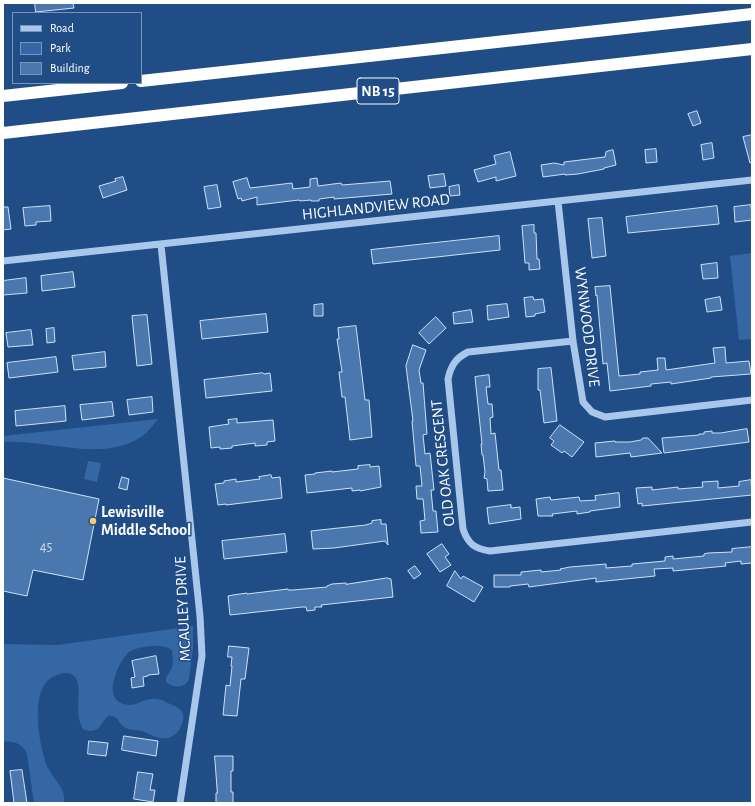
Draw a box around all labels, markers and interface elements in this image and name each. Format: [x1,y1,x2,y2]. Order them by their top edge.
legend [12,12,142,84]
text: Road [50,22,74,34]
text: Park [50,42,71,54]
text: Building [50,62,90,74]
road number: NB 15 [357,78,399,104]
street label: HIGHLANDVIEW ROAD [301,190,451,224]
street label: WYNWOOD DRIVE [570,266,604,388]
street label: OLD OAK CRESCENT [427,399,459,527]
place label: Lewisville Middle School [101,502,191,540]
marker: Lewisville Middle School [88,516,98,526]
house number: 45 [40,539,52,555]
street label: MCAULEY DRIVE [171,556,195,662]

